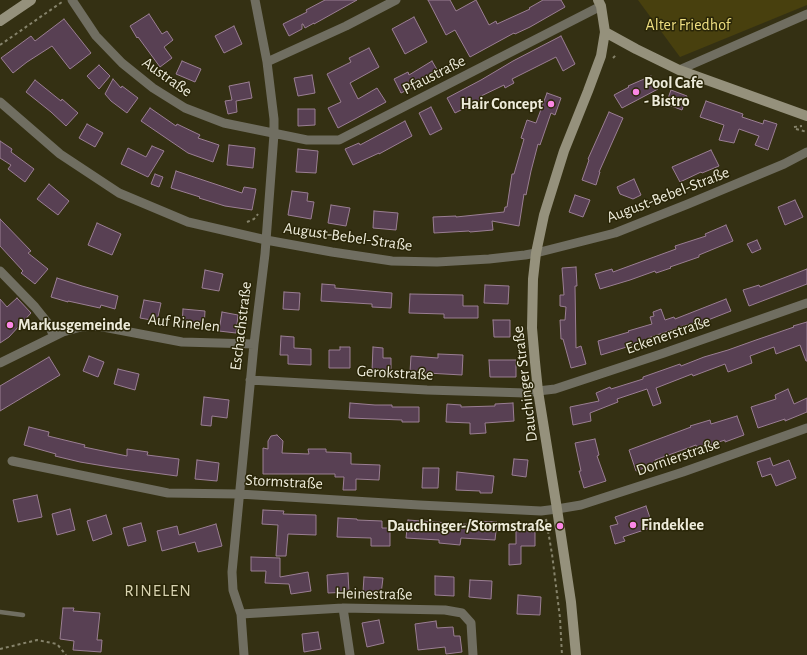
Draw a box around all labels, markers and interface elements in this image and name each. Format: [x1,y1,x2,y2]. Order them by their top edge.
park label: Alter Friedhof [645,15,731,35]
street label: Pfaustraße [399,51,469,99]
street label: Austraße [138,53,196,101]
place label: Pool Cafe - Bistro [644,73,703,111]
marker: Pool Cafe - Bistro [631,87,641,97]
place label: Hair Concept [461,94,543,114]
marker: Hair Concept [546,99,556,109]
street label: August-Bebel-Straße [604,163,732,227]
street label: August-Bebel-Straße [282,218,414,256]
street label: Eschachstraße [226,280,256,372]
street label: Auf Rinelen [147,310,221,336]
street label: Eckenerstraße [623,312,713,358]
place label: Markusgemeinde [18,315,131,335]
marker: Markusgemeinde [5,320,15,330]
street label: Dauchinger Straße [508,325,542,443]
street label: Gerokstraße [356,361,434,385]
street label: Dornierstraße [633,434,723,480]
street label: Stormstraße [245,470,323,494]
place label: Findeklee [641,515,704,535]
place label: Dauchinger-/Stormstraße [387,516,552,536]
marker: Findeklee [628,520,638,530]
marker: Dauchinger-/Stormstraße [555,521,565,531]
district label: RINELEN [124,581,192,601]
street label: Heinestraße [335,584,413,604]

